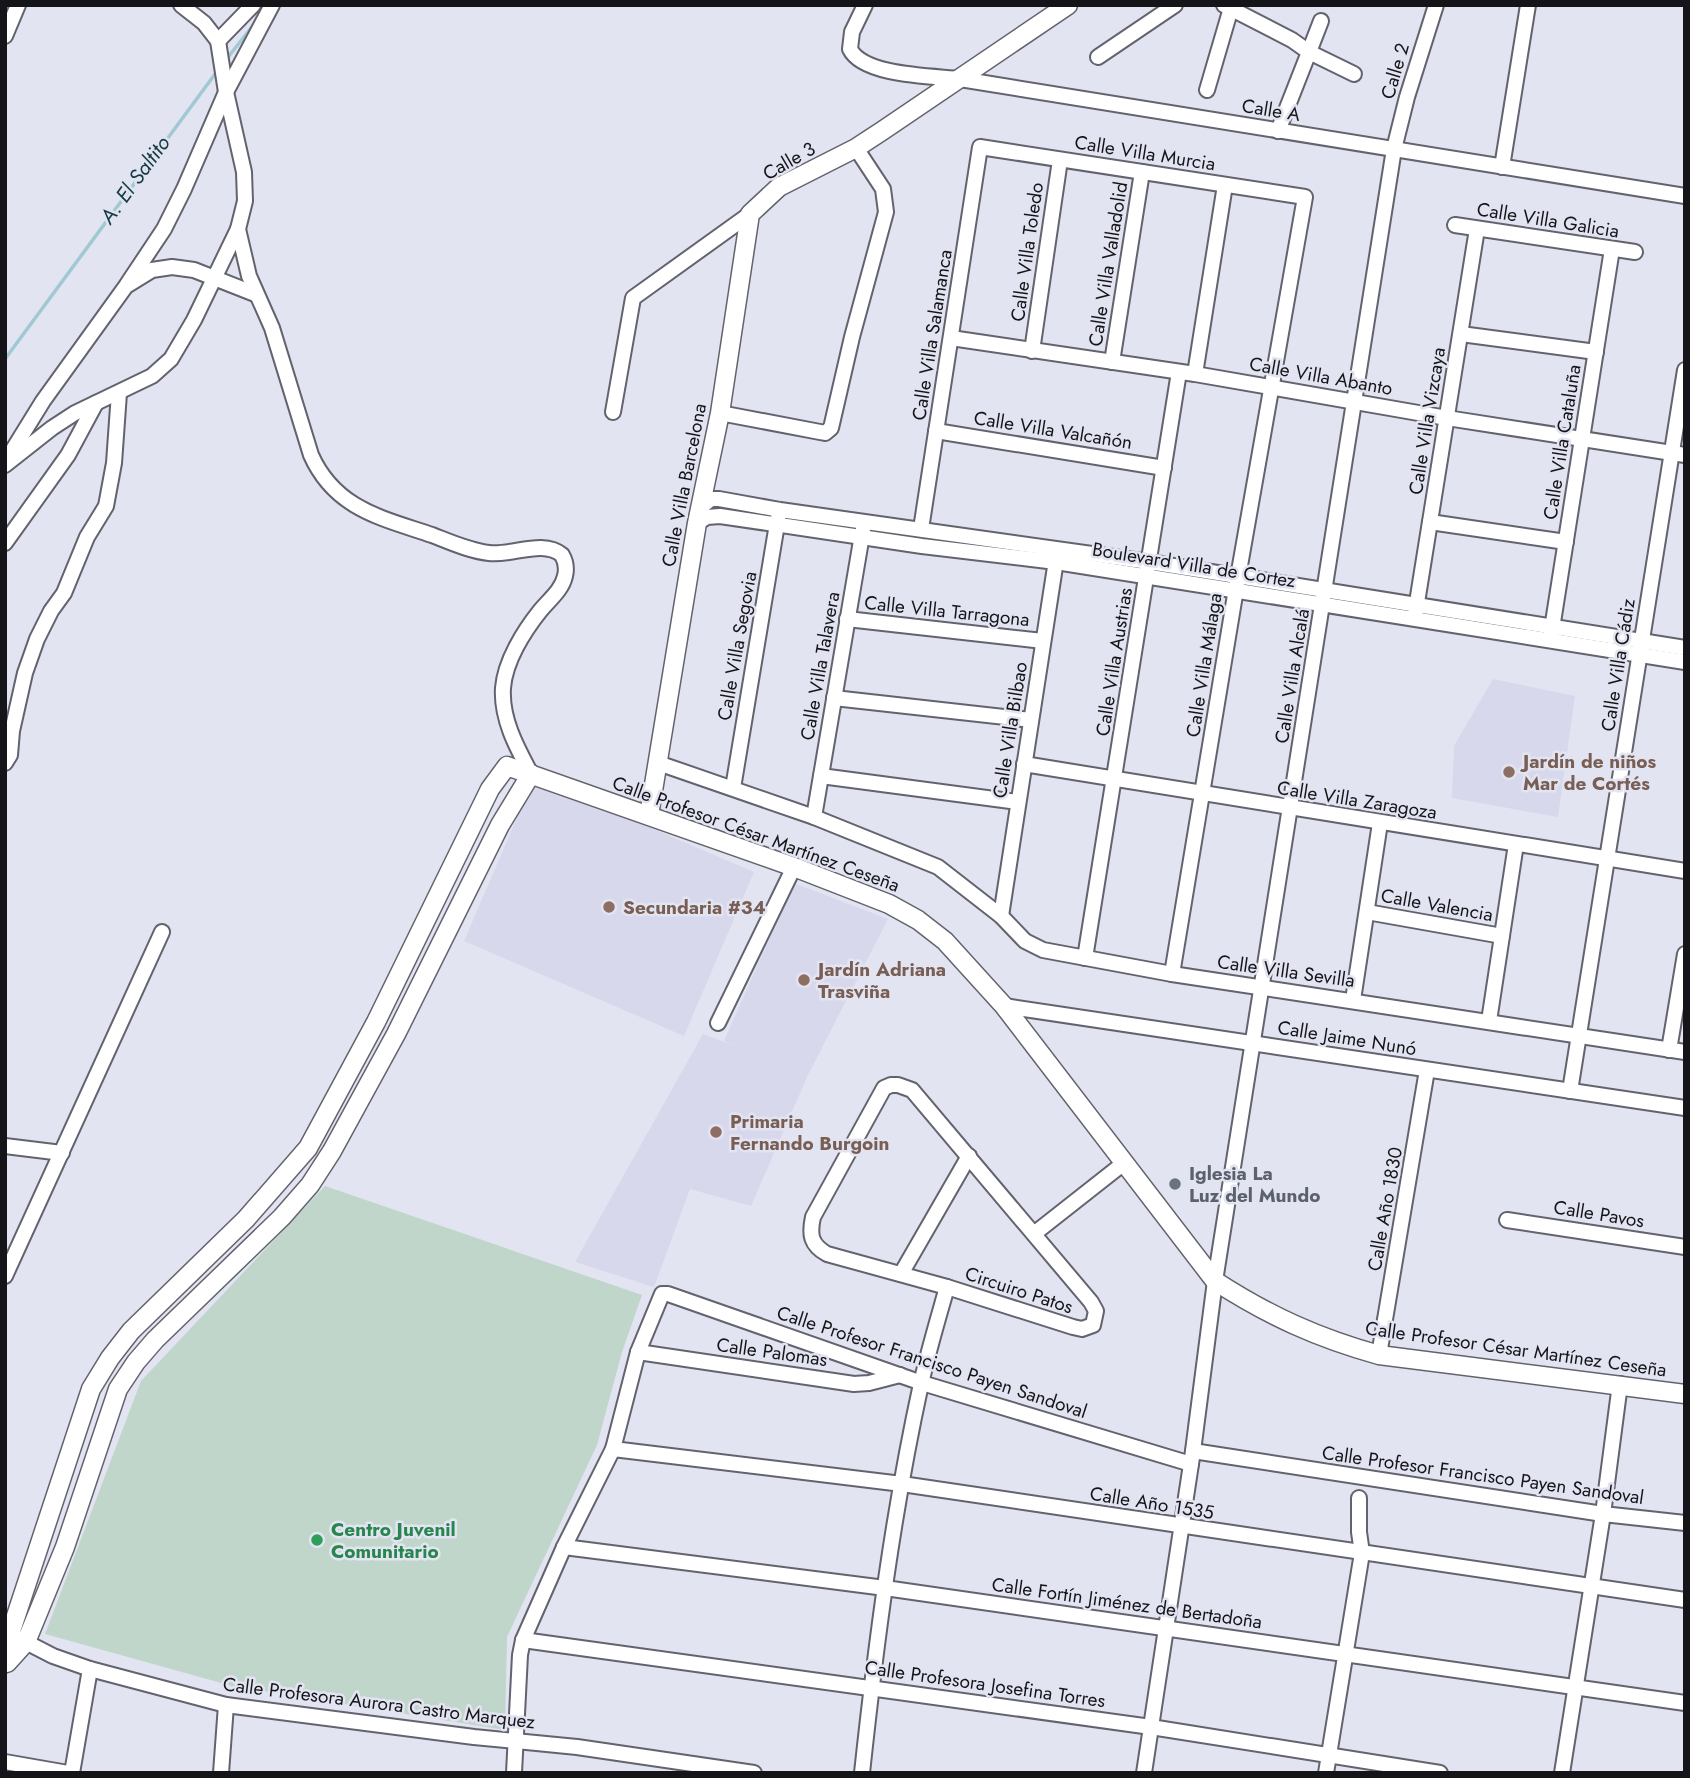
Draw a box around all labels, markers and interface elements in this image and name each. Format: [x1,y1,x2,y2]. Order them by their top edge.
street label: Calle 2 [1374,40,1416,102]
street label: Calle A [1240,92,1303,128]
street label: Calle Villa Murcia [1073,129,1217,177]
water label: A. El Saltito [92,130,177,231]
street label: Calle 3 [758,135,820,187]
street label: Calle Villa Valladolid [1082,180,1134,348]
street label: Calle Villa Toledo [1004,181,1050,323]
street label: Calle Villa Galicia [1475,195,1621,245]
street label: Calle Villa Salamanca [905,248,959,422]
street label: Calle Villa Vizcaya [1402,345,1452,497]
street label: Calle Villa Abanto [1247,350,1395,402]
street label: Calle Villa Cataluña [1536,362,1588,522]
street label: Calle Villa Barcelona [655,401,713,569]
street label: Calle Villa Valcañón [972,404,1134,456]
street label: Boulevard Villa de Cortez [1090,536,1298,594]
street label: Calle Villa Segovia [711,569,763,723]
street label: Calle Villa Austrias [1089,585,1139,738]
street label: Calle Villa Tarragona [863,589,1031,633]
street label: Calle Villa Talavera [794,590,846,742]
street label: Calle Villa Málaga [1179,591,1229,739]
street label: Calle Villa Cádiz [1594,596,1642,733]
street label: Calle Villa Alcalá [1268,607,1316,745]
street label: Calle Villa Bilbao [986,660,1034,800]
place label: Jardín de niños Mar de Cortés [1519,748,1657,797]
marker: Jardín de niños Mar de Cortés [1501,764,1517,780]
street label: Calle Profesor César Martínez Ceseña [608,769,904,899]
street label: Calle Villa Zaragoza [1275,774,1439,826]
street label: Calle Valencia [1379,882,1495,928]
place label: Secundaria #34 [623,894,766,921]
marker: Secundaria #34 [601,899,617,915]
street label: Calle Villa Sevilla [1216,948,1356,994]
place label: Jardín Adriana Trasviña [814,956,946,1005]
marker: Jardín Adriana Trasviña [796,972,812,988]
street label: Calle Jaime Nunó [1276,1014,1418,1062]
place label: Primaria Fernando Burgoin [730,1108,889,1157]
marker: Primaria Fernando Burgoin [708,1124,724,1140]
street label: Calle Año 1830 [1361,1145,1409,1273]
place label: Iglesia La Luz del Mundo [1189,1160,1320,1209]
marker: Iglesia La Luz del Mundo [1167,1176,1183,1192]
street label: Calle Pavos [1552,1194,1647,1235]
street label: Circuiro Patos [962,1260,1077,1320]
street label: Calle Profesor Francisco Payen Sandoval [773,1299,1091,1425]
street label: Calle Profesor César Martínez Ceseña [1364,1314,1668,1384]
street label: Calle Palomas [715,1331,830,1373]
street label: Calle Profesor Francisco Payen Sandoval [1320,1439,1646,1511]
street label: Calle Año 1535 [1088,1480,1216,1526]
place label: Centro Juvenil Comunitario [331,1516,456,1565]
marker: Centro Juvenil Comunitario [309,1532,325,1548]
street label: Calle Fortín Jiménez de Bertadoña [990,1571,1264,1635]
street label: Calle Profesora Josefina Torres [863,1654,1107,1714]
street label: Calle Profesora Aurora Castro Marquez [221,1670,537,1736]

